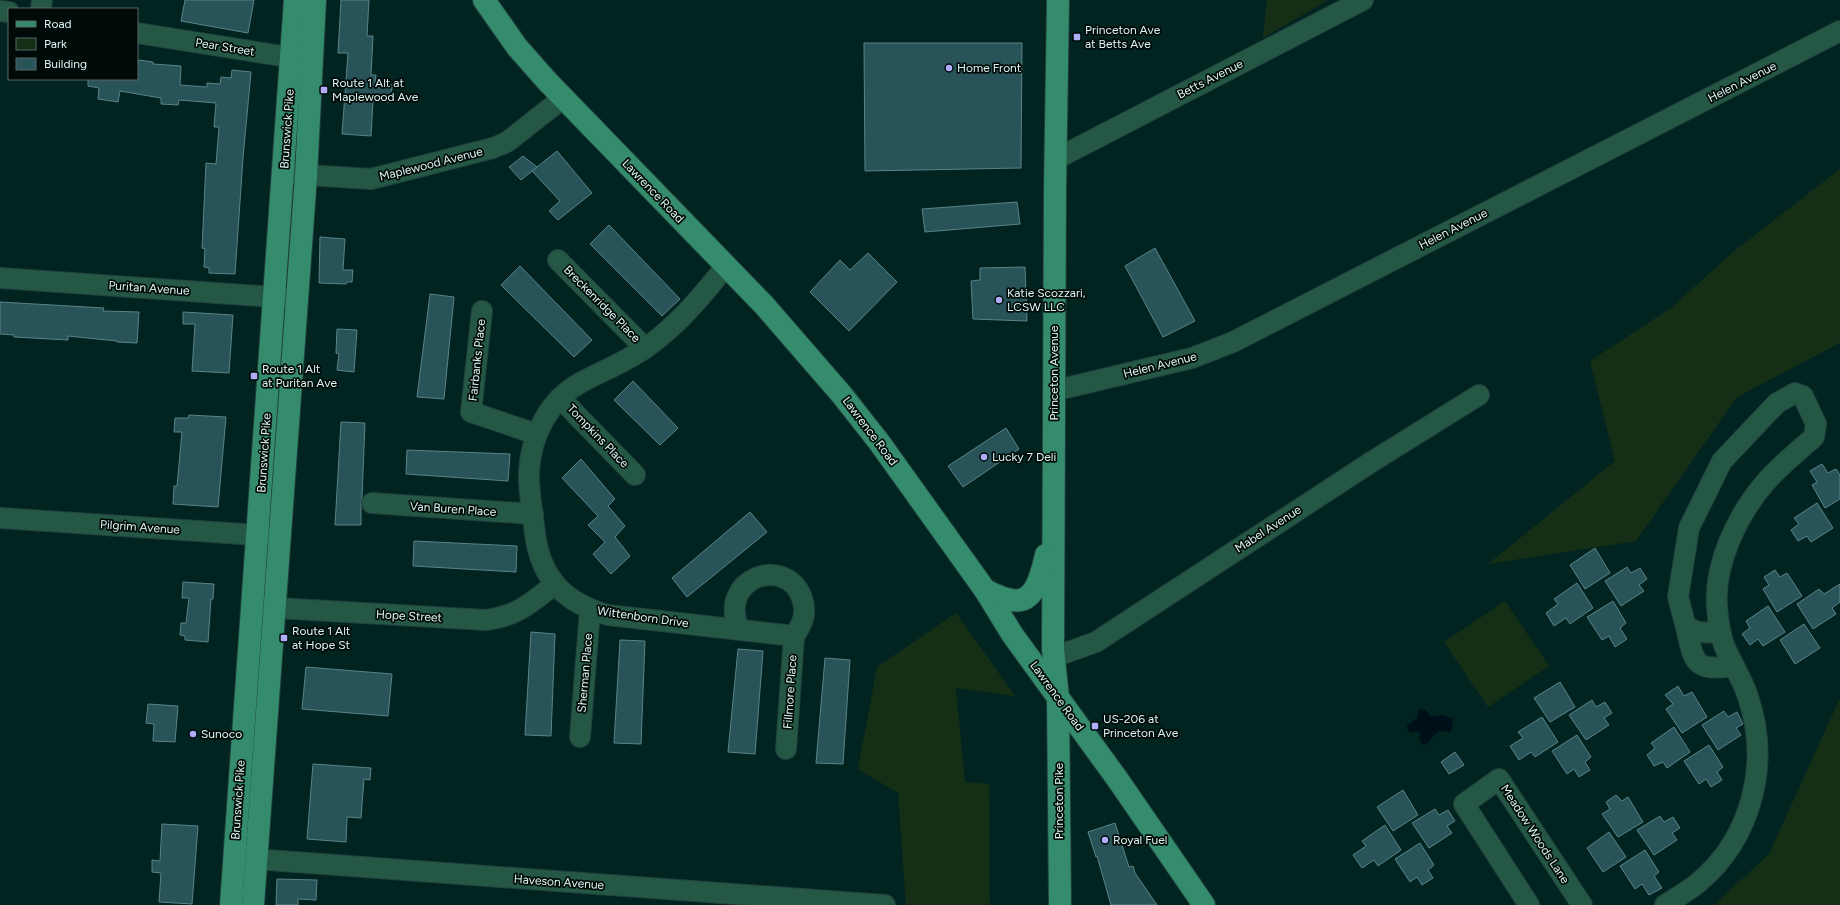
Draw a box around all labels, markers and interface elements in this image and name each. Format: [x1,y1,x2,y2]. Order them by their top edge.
legend [8,8,138,80]
text: Road [44,17,72,31]
place label: Princeton Ave at Betts Ave [1085,23,1161,51]
marker: Princeton Ave at Betts Ave [1072,32,1082,42]
street label: Pear Street [194,35,256,59]
text: Park [44,37,67,51]
street label: Betts Avenue [1175,56,1246,102]
text: Building [44,57,87,71]
street label: Helen Avenue [1705,59,1779,105]
place label: Home Front [957,61,1022,75]
marker: Home Front [944,63,954,73]
place label: Route 1 Alt at Maplewood Ave [332,76,419,104]
marker: Route 1 Alt at Maplewood Ave [319,85,329,95]
street label: Brunswick Pike [277,88,297,169]
street label: Maplewood Avenue [378,144,485,184]
street label: Lawrence Road [619,156,687,226]
street label: Helen Avenue [1416,206,1490,252]
street label: Breckenridge Place [561,263,644,346]
street label: Puritan Avenue [108,278,190,298]
place label: Katie Scozzari, LCSW LLC [1007,286,1086,314]
marker: Katie Scozzari, LCSW LLC [994,295,1004,305]
street label: Fairbanks Place [466,318,488,402]
street label: Princeton Avenue [1047,325,1061,421]
street label: Helen Avenue [1122,349,1199,381]
place label: Route 1 Alt at Puritan Ave [262,362,337,390]
marker: Route 1 Alt at Puritan Ave [249,371,259,381]
street label: Lawrence Road [840,394,900,468]
street label: Tompkins Place [564,401,632,471]
street label: Brunswick Pike [254,412,274,493]
place label: Lucky 7 Deli [992,450,1056,464]
marker: Lucky 7 Deli [979,452,989,462]
street label: Van Buren Place [409,499,497,519]
street label: Mabel Avenue [1232,502,1304,556]
street label: Pilgrim Avenue [100,517,181,537]
street label: Wittenborn Drive [596,604,690,630]
street label: Hope Street [376,607,443,625]
place label: Route 1 Alt at Hope St [292,624,351,652]
street label: Sherman Place [575,632,595,713]
marker: Route 1 Alt at Hope St [279,633,289,643]
street label: Fillmore Place [780,654,800,729]
street label: Lawrence Road [1027,658,1087,734]
place label: US-206 at Princeton Ave [1103,712,1179,740]
marker: US-206 at Princeton Ave [1090,721,1100,731]
place label: Sunoco [201,727,242,741]
marker: Sunoco [188,729,198,739]
street label: Brunswick Pike [228,759,248,840]
street label: Princeton Pike [1052,762,1066,839]
street label: Meadow Woods Lane [1498,782,1572,886]
place label: Royal Fuel [1113,833,1168,847]
marker: Royal Fuel [1100,835,1110,845]
street label: Haveson Avenue [513,872,605,892]

